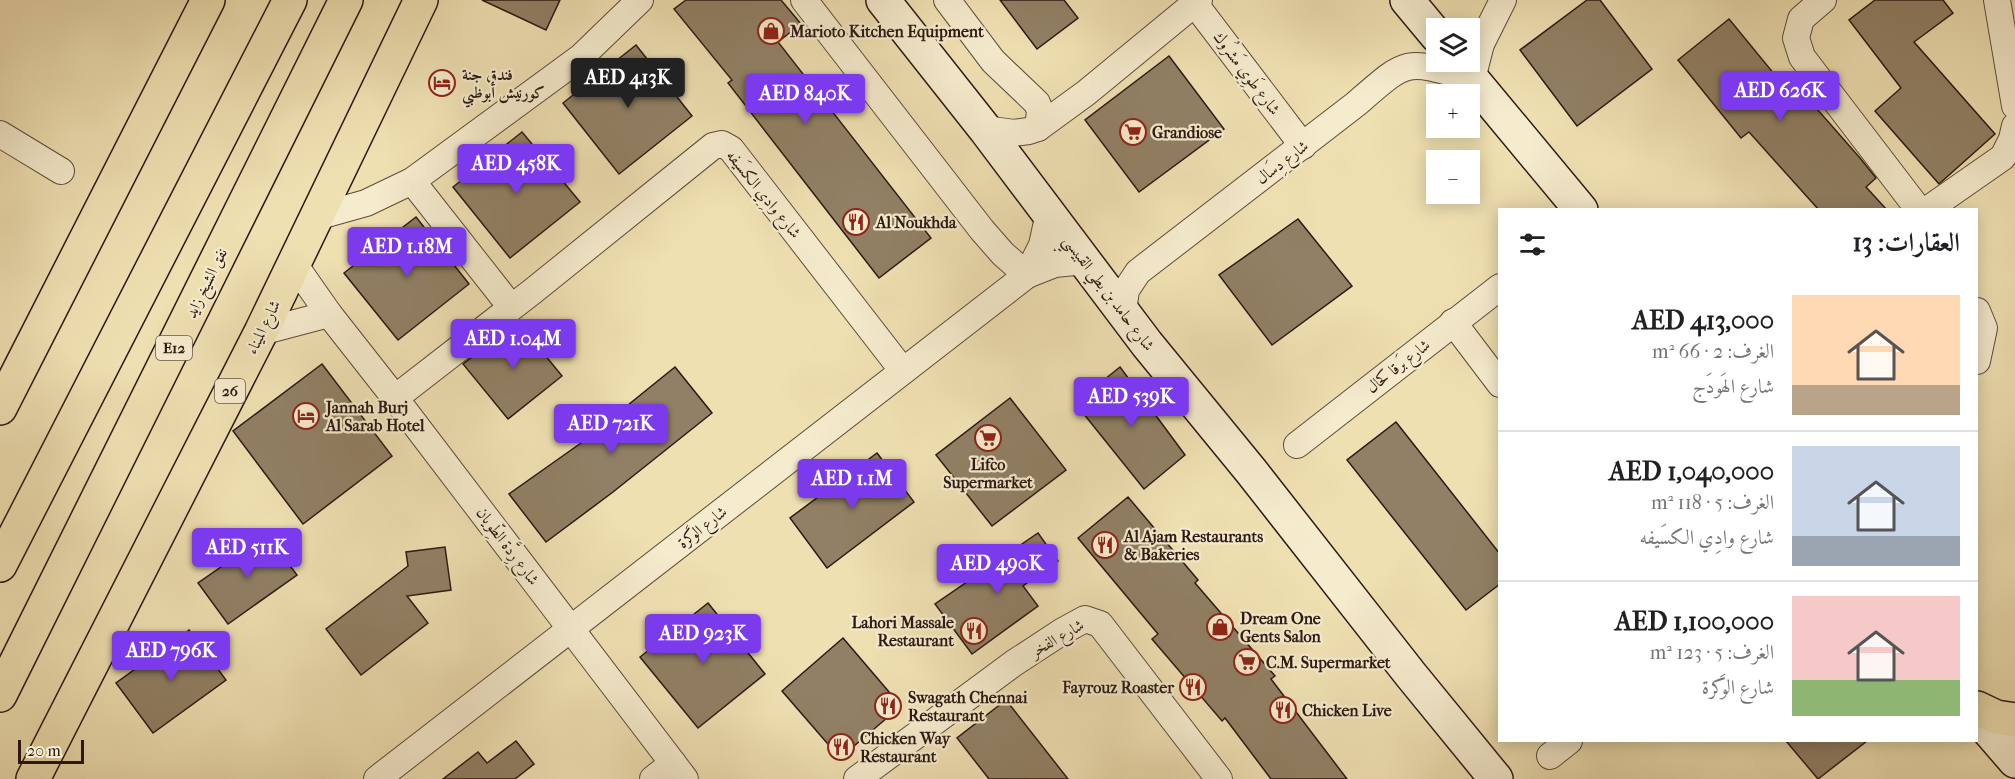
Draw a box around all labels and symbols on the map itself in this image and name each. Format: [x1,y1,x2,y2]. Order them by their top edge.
shop icon: Marioto Kitchen Equipment [756,16,786,46]
place label: Marioto Kitchen Equipment [789,22,984,42]
street label: شارع طَوِي مَشرُوك [1206,25,1288,121]
pin: AED 413K [566,58,690,109]
place label: فندق جنة كورنيش أبوظبي [462,65,545,108]
hotel icon: فندق جنة كورنيش أبوظبي [427,68,457,98]
pin: AED 626K [1718,71,1842,122]
pin: AED 840K [743,74,867,125]
supermarket icon: Grandiose [1118,117,1148,147]
place label: Grandiose [1152,123,1222,142]
street label: شارع دِسَال [1251,135,1314,191]
pin: AED 458K [454,144,578,195]
street label: شارع وادِي الكسَيفه [720,145,807,244]
restaurant icon: Al Noukhda [841,207,871,237]
place label: Al Noukhda [875,213,957,232]
pin: AED 1.18M [338,227,476,278]
street label: شارع حامد بن بطي القبيسي [1055,232,1159,358]
street label: نفق الشيخ زايد [181,245,236,323]
street label: شارع الميناء [242,297,288,359]
pin: AED 1.04M [444,319,582,370]
street label: شارع بَرقا كحال [1361,334,1436,400]
road number: E12 [156,336,192,360]
pin: AED 539K [1069,377,1193,428]
road number: 26 [215,379,245,403]
place label: Jannah Burj Al Sarab Hotel [324,398,425,435]
hotel icon: Jannah Burj Al Sarab Hotel [291,401,321,431]
pin: AED 721K [549,404,673,455]
supermarket icon: Lifco Supermarket [973,423,1003,453]
place label: Lifco Supermarket [943,455,1033,493]
pin: AED 1.1M [790,459,914,510]
street label: شارع الوَكرة [672,500,733,555]
street label: شارع رِدَّة الطِّويان [469,501,546,591]
place label: Al Ajam Restaurants & Bakeries [1123,527,1263,564]
pin: AED 511K [185,528,309,579]
restaurant icon: Al Ajam Restaurants & Bakeries [1090,530,1120,560]
pin: AED 490K [935,544,1059,595]
place label: Dream One Gents Salon [1240,609,1321,646]
shop icon: Dream One Gents Salon [1205,612,1235,642]
place label: Lahori Massale Restaurant [852,613,954,650]
pin: AED 923K [641,614,765,665]
street label: شارع الفخر [1025,615,1089,665]
restaurant icon: Lahori Massale Restaurant [959,616,989,646]
pin: AED 796K [109,631,233,682]
supermarket icon: C.M. Supermarket [1232,647,1262,677]
place label: C.M. Supermarket [1266,653,1391,673]
restaurant icon: Fayrouz Roaster [1178,672,1208,702]
place label: Fayrouz Roaster [1061,678,1175,698]
place label: Swagath Chennai Restaurant [908,688,1028,725]
restaurant icon: Swagath Chennai Restaurant [873,691,903,721]
restaurant icon: Chicken Live [1268,695,1298,725]
place label: Chicken Live [1302,701,1392,720]
place label: Chicken Way Restaurant [860,729,952,766]
restaurant icon: Chicken Way Restaurant [826,732,856,762]
scale bar [18,737,84,764]

